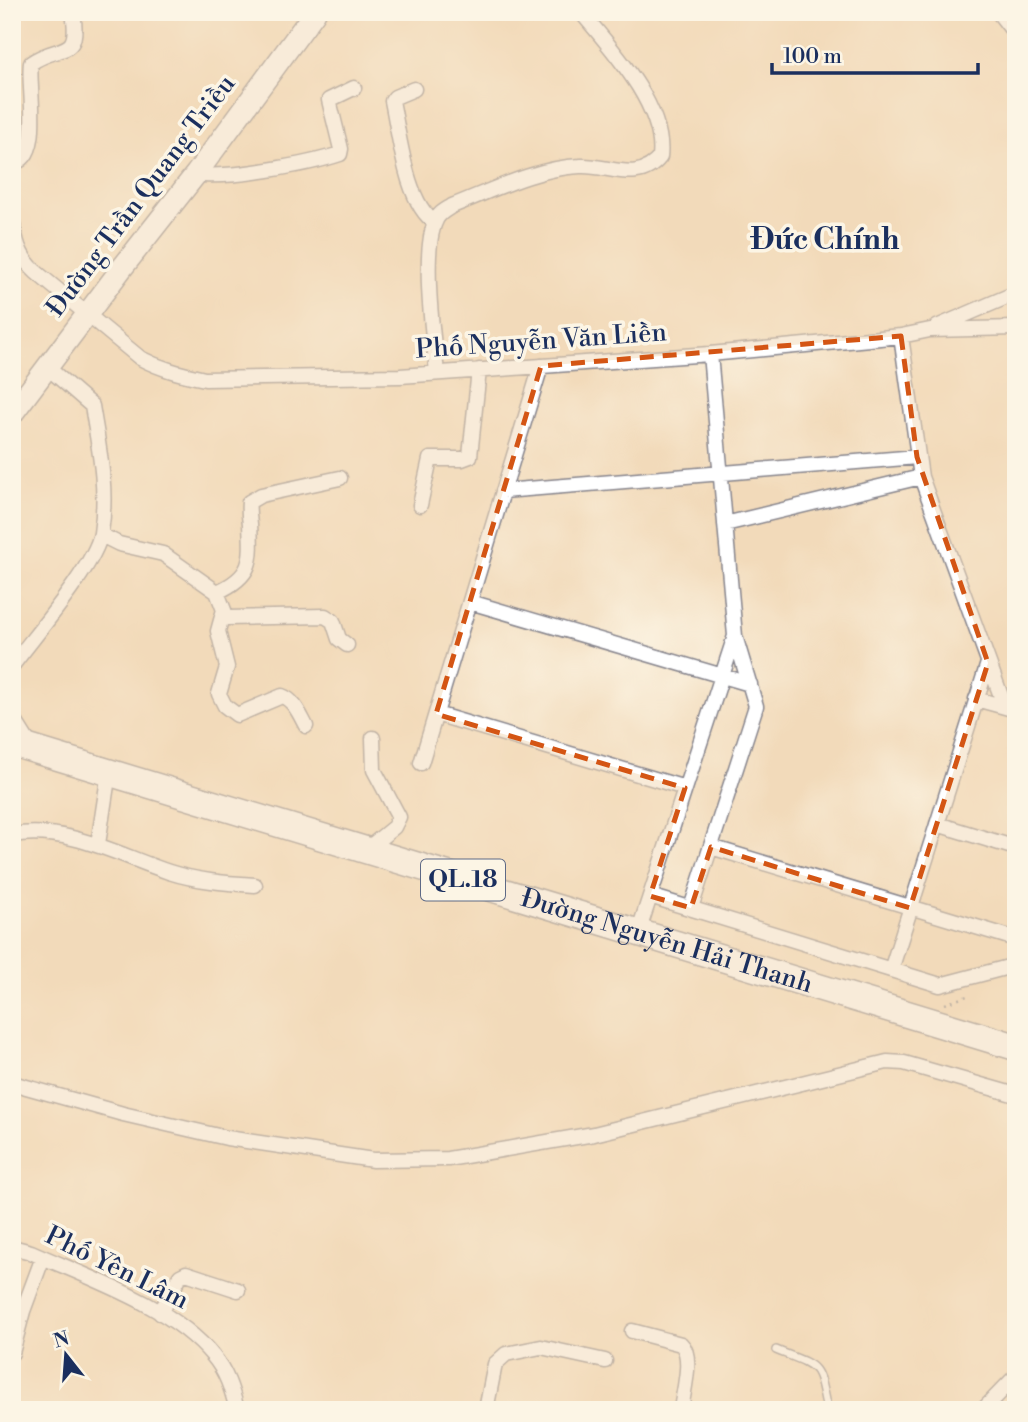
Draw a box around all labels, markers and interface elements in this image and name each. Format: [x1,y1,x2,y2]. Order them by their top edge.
scale bar [772,32,979,76]
text: 100 m [783,44,842,70]
street label: Đường Trần Quang Triều [40,69,242,323]
district label: Đức Chính [749,221,900,259]
street label: Phố Nguyễn Văn Liền [414,316,668,366]
road number: QL.18 [421,860,505,900]
street label: Đường Nguyễn Hải Thanh [517,882,816,1000]
street label: Phố Yên Lâm [40,1220,194,1317]
north arrow [32,1320,102,1390]
text: N [51,1326,72,1353]

